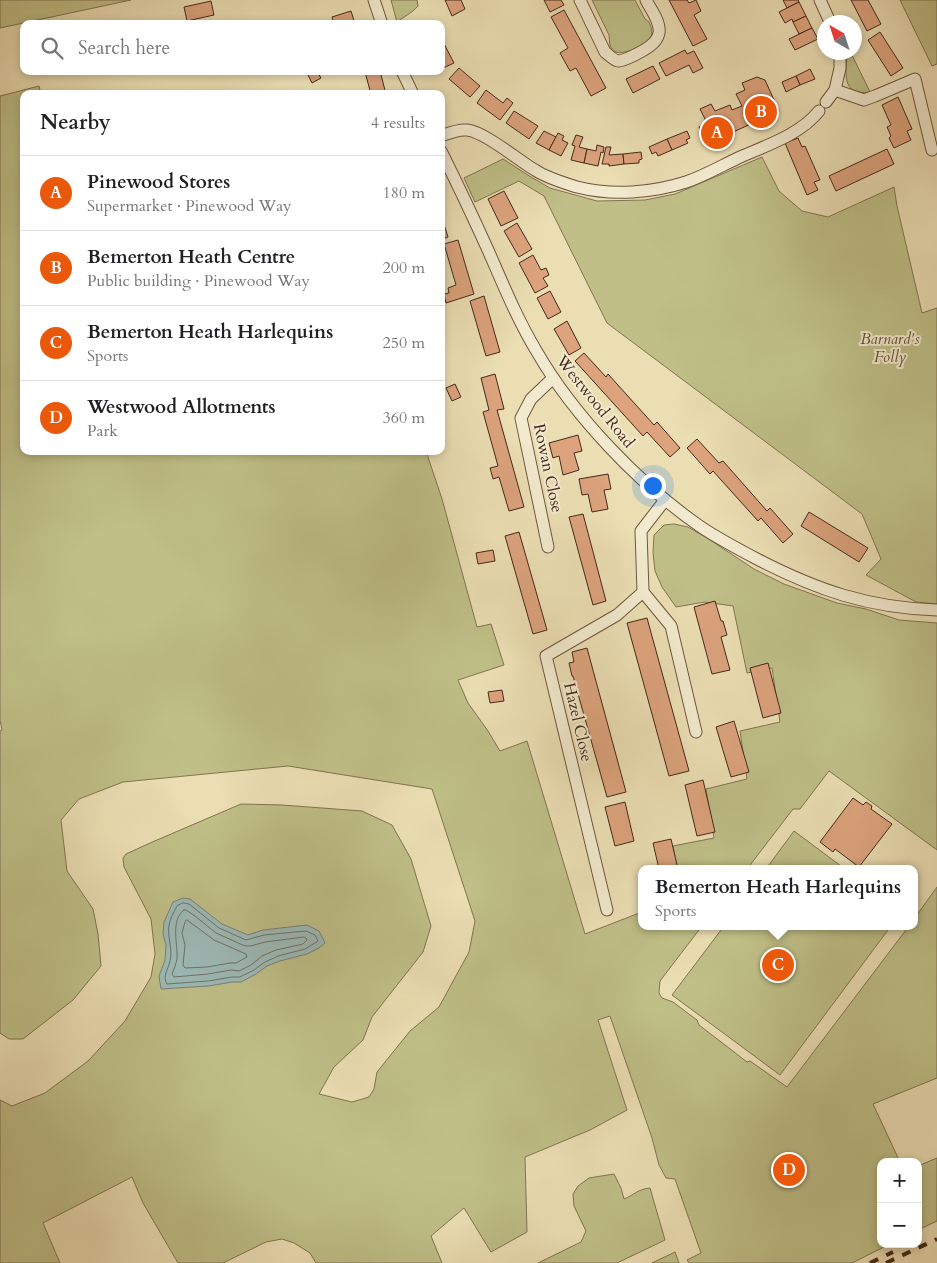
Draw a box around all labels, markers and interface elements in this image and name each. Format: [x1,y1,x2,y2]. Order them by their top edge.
north arrow [817,15,862,60]
search box [20,20,445,75]
icon: search [38,34,66,62]
text: Search here [78,35,170,61]
pin: B [745,93,777,131]
text: Nearby [40,108,111,137]
text: 4 results [371,112,425,134]
pin: A [701,114,733,152]
text: Pinewood Stores [87,169,230,195]
text: A [50,182,62,204]
text: 180 m [383,182,425,204]
text: Supermarket · Pinewood Way [87,195,292,217]
text: Bemerton Heath Centre [87,244,295,270]
text: B [50,257,62,279]
text: 200 m [383,257,425,279]
text: Public building · Pinewood Way [87,270,310,292]
text: Bemerton Heath Harlequins [87,319,333,345]
park label: Barnard's Folly [860,328,920,368]
text: C [50,332,62,354]
text: 250 m [383,332,425,354]
text: Sports [87,345,128,367]
street label: Westwood Road [550,350,640,453]
text: Westwood Allotments [87,394,276,420]
text: D [49,407,63,429]
text: 360 m [383,407,425,429]
text: Park [87,420,118,442]
street label: Rowan Close [528,422,568,515]
your location [640,473,666,499]
street label: Hazel Close [558,680,598,764]
popup [638,865,918,930]
text: Bemerton Heath Harlequins [655,874,901,900]
text: Sports [655,900,696,922]
pin: C [762,946,794,984]
pin: D [773,1151,805,1189]
map controls [877,1158,922,1248]
button: + [877,1158,922,1203]
button: − [877,1203,922,1248]

